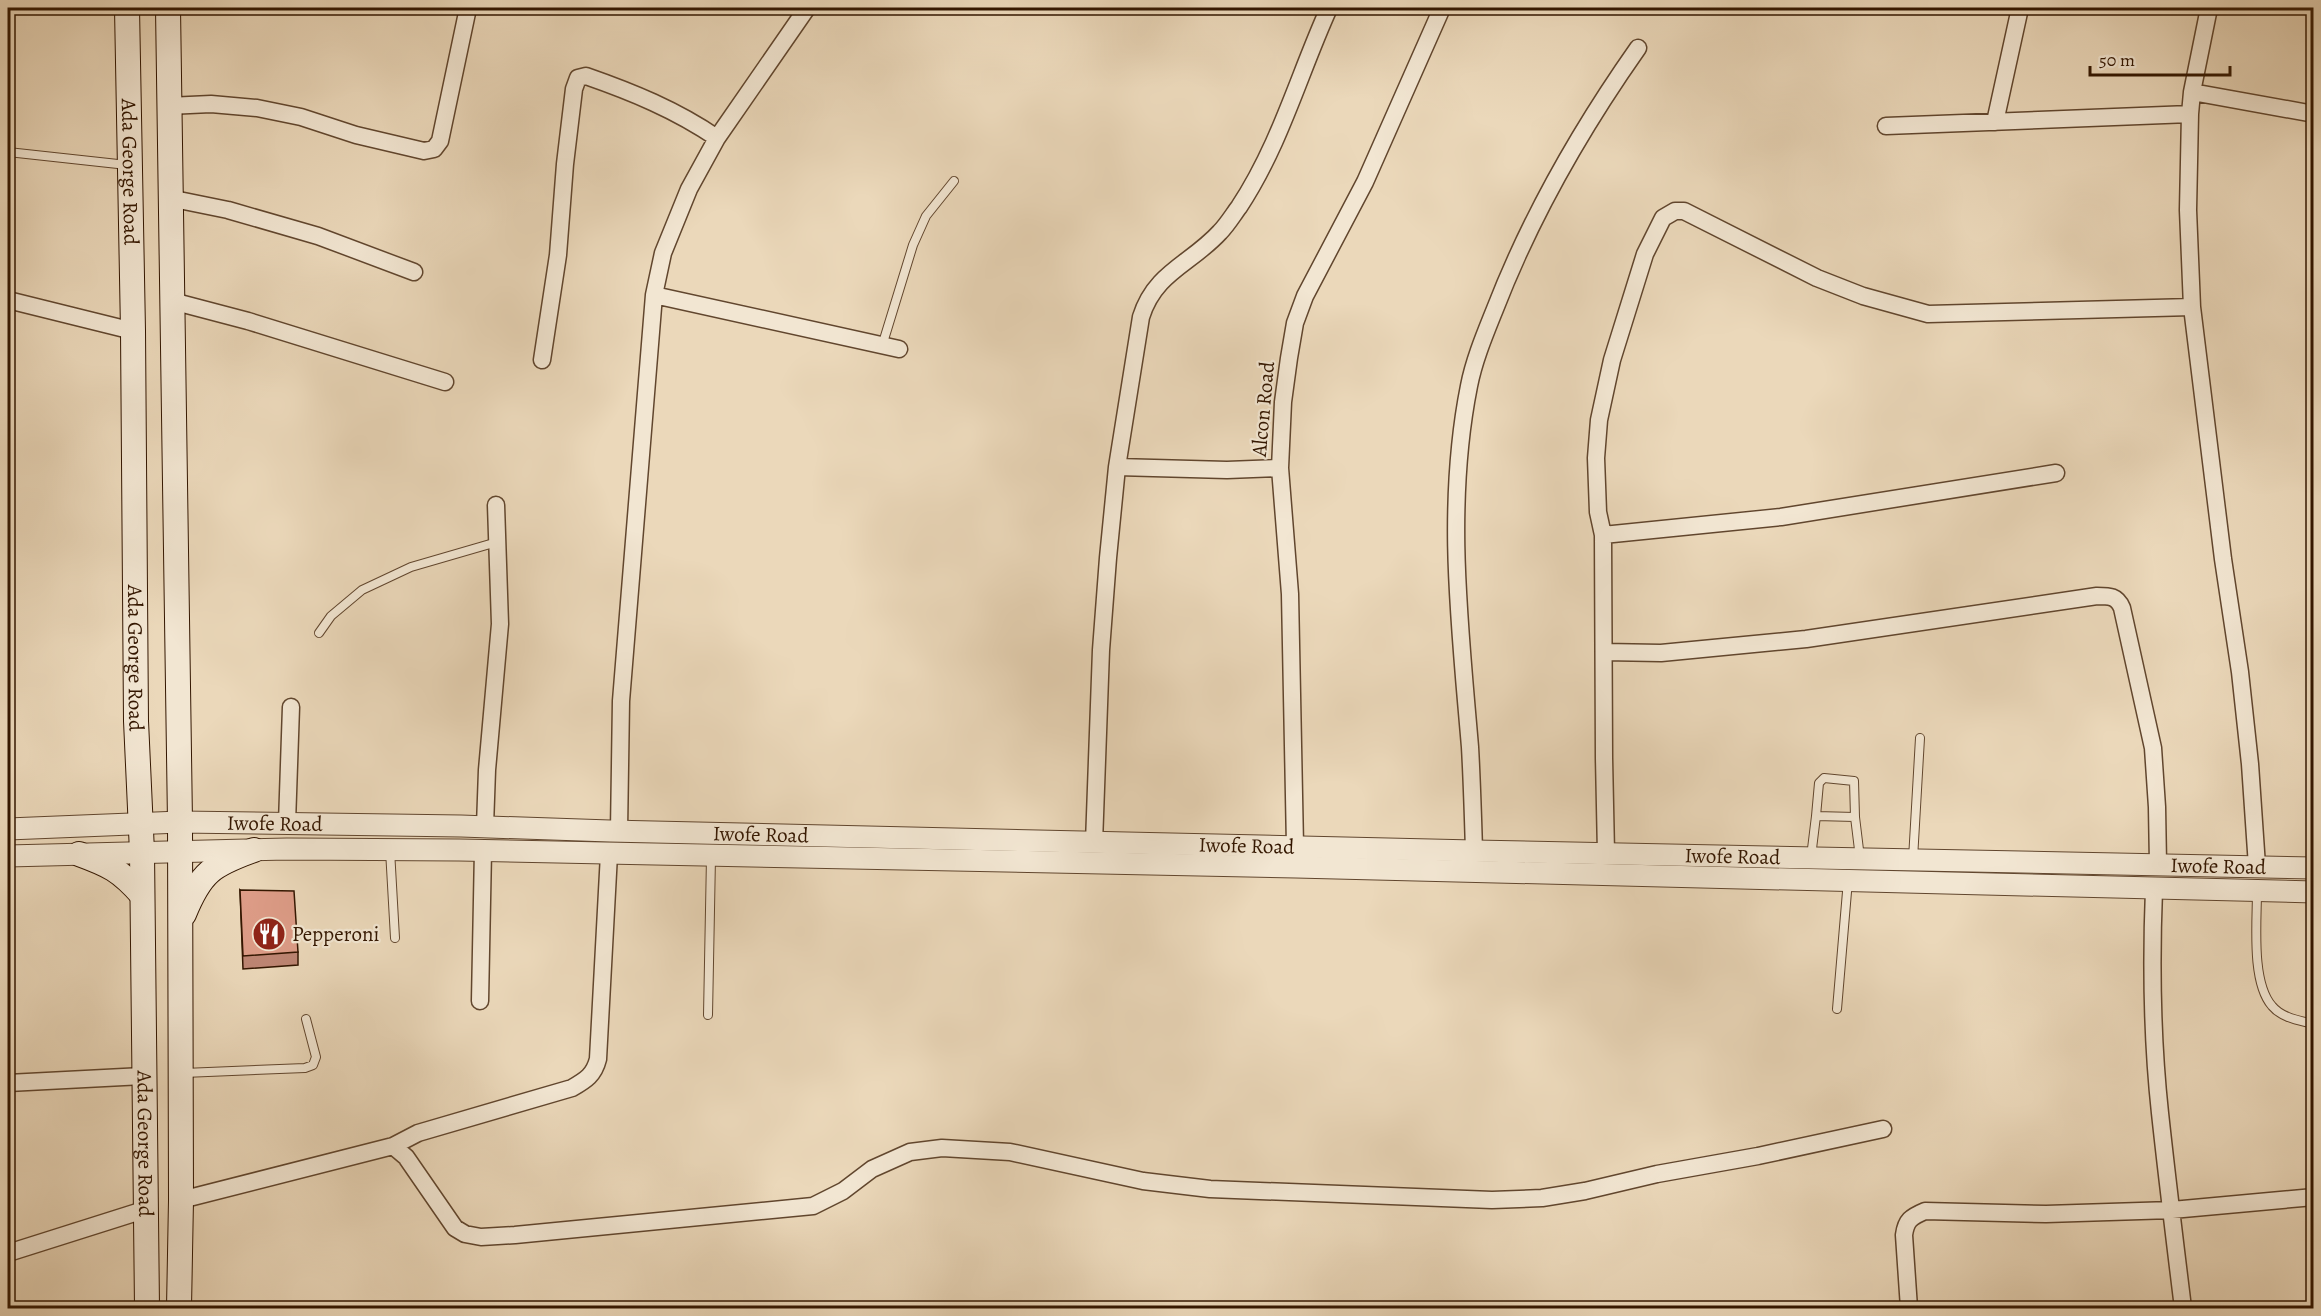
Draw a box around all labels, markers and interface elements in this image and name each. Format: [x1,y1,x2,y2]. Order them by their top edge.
scale bar [2090,39,2230,77]
text: 50 m [2099,48,2135,72]
street label: Ada George Road [115,97,145,246]
street label: Alcon Road [1245,360,1281,459]
street label: Ada George Road [121,584,150,733]
street label: Iwofe Road [227,809,324,838]
street label: Iwofe Road [712,819,810,850]
street label: Iwofe Road [1198,831,1296,861]
street label: Iwofe Road [1684,841,1781,871]
street label: Iwofe Road [2170,851,2267,881]
restaurant icon: Pepperoni [251,916,287,952]
place label: Pepperoni [292,920,379,948]
street label: Ada George Road [130,1069,160,1218]

